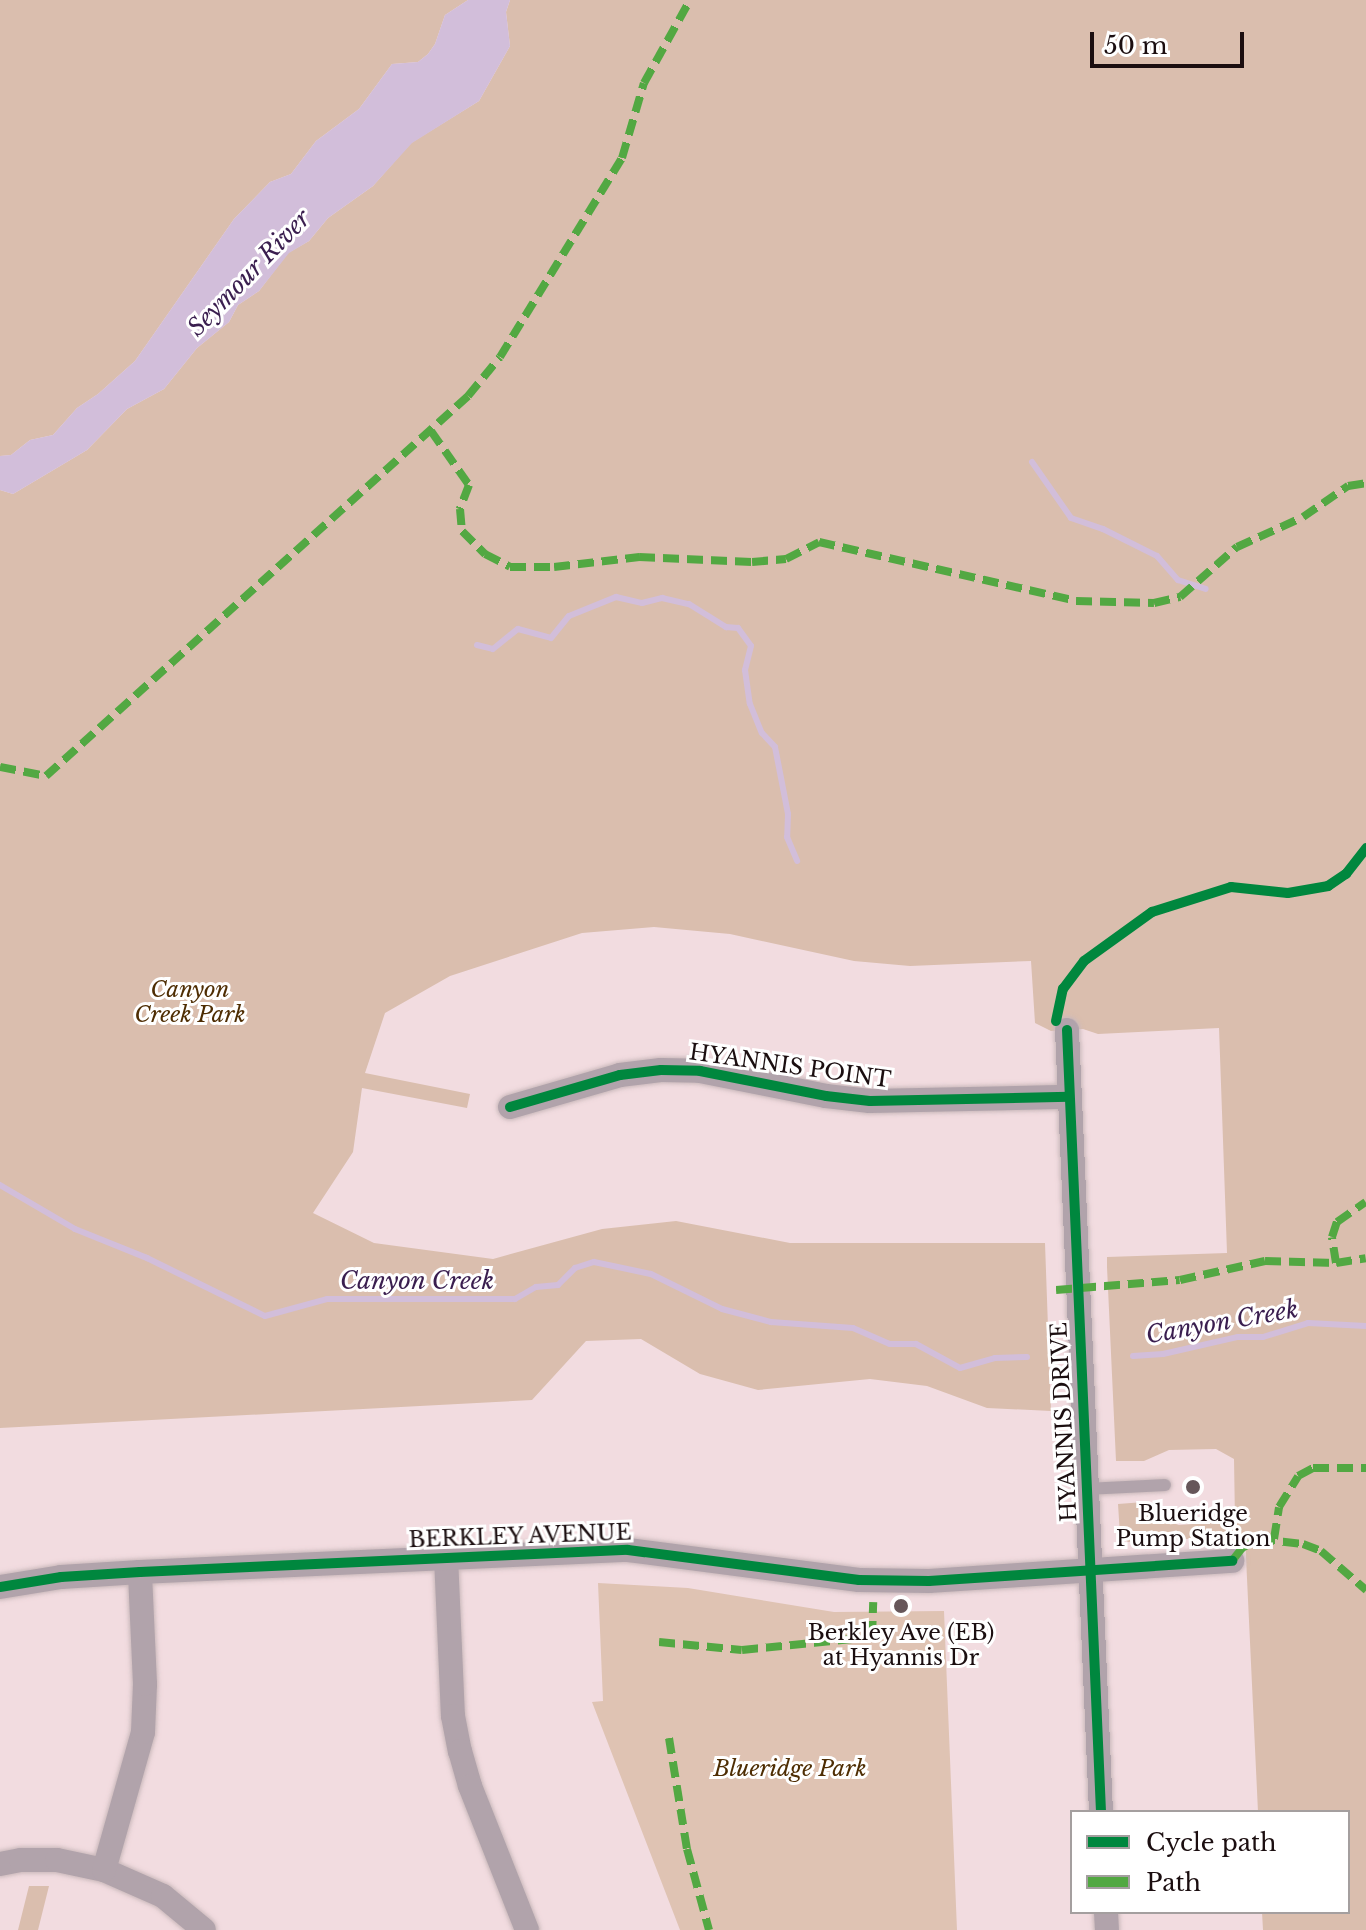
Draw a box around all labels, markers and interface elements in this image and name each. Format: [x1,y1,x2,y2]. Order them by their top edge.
scale bar [1094,16,1248,66]
text: 50 m [1104,31,1167,60]
water label: Seymour River [181,204,317,342]
park label: Canyon Creek Park [134,976,246,1028]
street label: HYANNIS POINT [687,1039,893,1093]
water label: Canyon Creek [340,1267,494,1295]
water label: Canyon Creek [1143,1294,1301,1350]
street label: HYANNIS DRIVE [1046,1321,1082,1523]
marker: Blueridge Pump Station [1184,1478,1202,1496]
place label: Blueridge Pump Station [1116,1500,1270,1552]
street label: BERKLEY AVENUE [407,1519,633,1553]
marker: Berkley Ave (EB) at Hyannis Dr [892,1597,910,1615]
place label: Berkley Ave (EB) at Hyannis Dr [807,1619,995,1670]
park label: Blueridge Park [714,1756,866,1782]
legend [1070,1810,1350,1914]
text: Cycle path [1146,1828,1277,1857]
text: Path [1146,1868,1201,1897]

